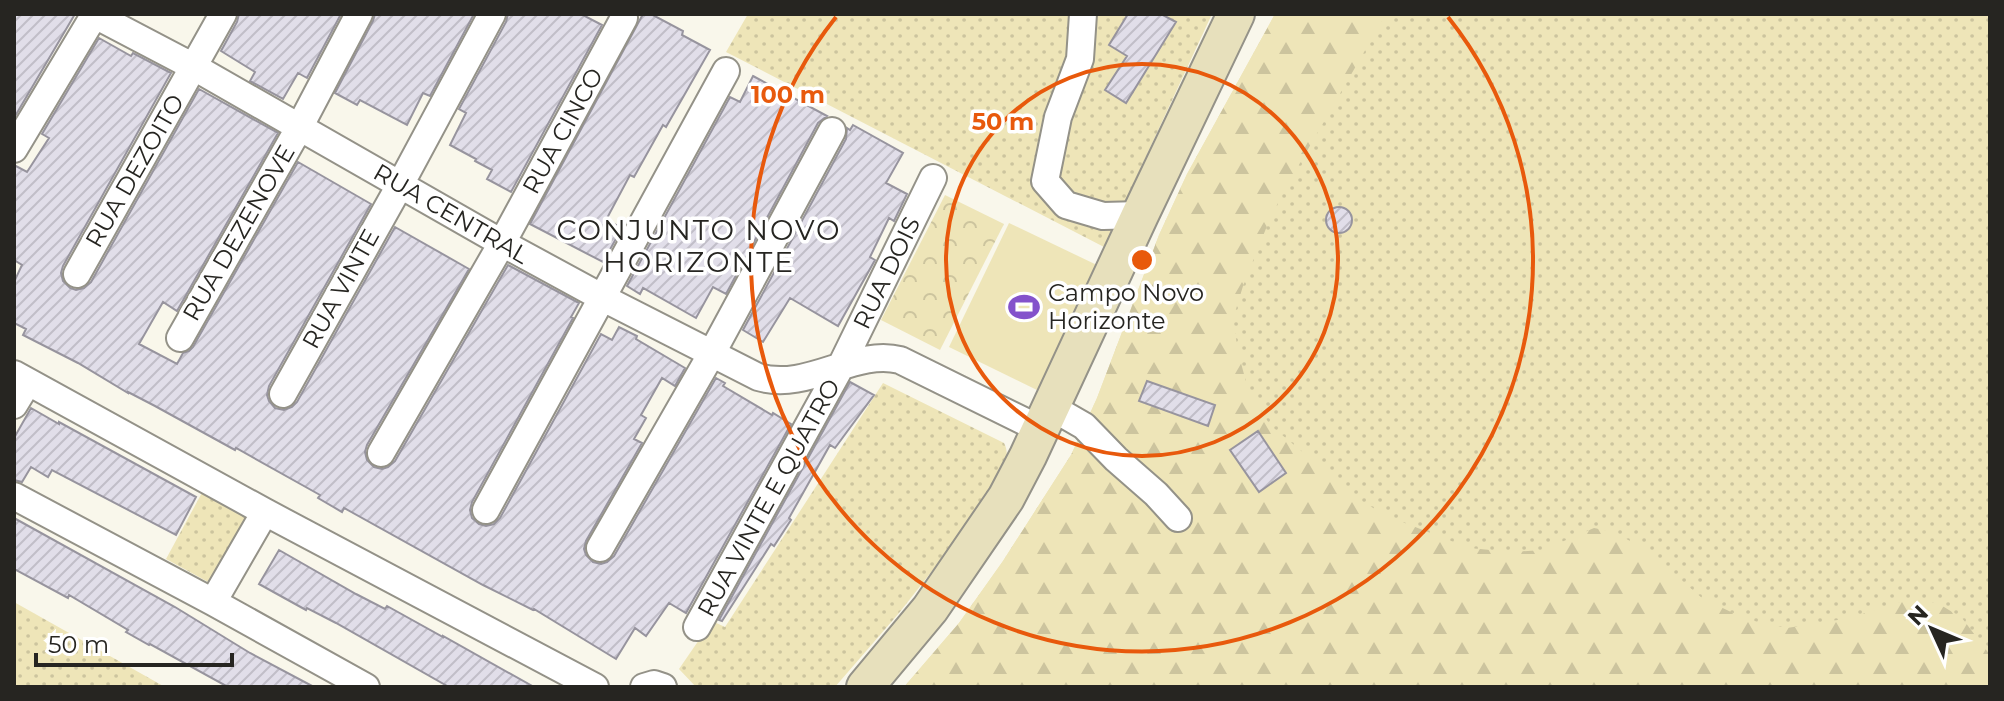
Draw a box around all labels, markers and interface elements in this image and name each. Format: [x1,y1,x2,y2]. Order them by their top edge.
street label: RUA CINCO [516,63,609,199]
text: 100 m [751,80,825,109]
street label: RUA DEZOITO [79,89,190,252]
text: 50 m [972,107,1034,136]
street label: RUA DEZENOVE [176,139,301,326]
street label: RUA CENTRAL [368,157,534,270]
street label: RUA DOIS [847,212,926,334]
district label: CONJUNTO NOVO HORIZONTE [557,213,841,279]
street label: RUA VINTE [296,224,385,354]
centre of rings [1128,246,1156,274]
place label: Campo Novo Horizonte [1048,278,1204,335]
sports icon: Campo Novo Horizonte [1007,290,1041,324]
street label: RUA VINTE E QUATRO [691,374,846,622]
north arrow [1892,589,1972,669]
text: N [1902,600,1934,631]
scale bar [36,617,232,667]
text: 50 m [48,630,109,659]

